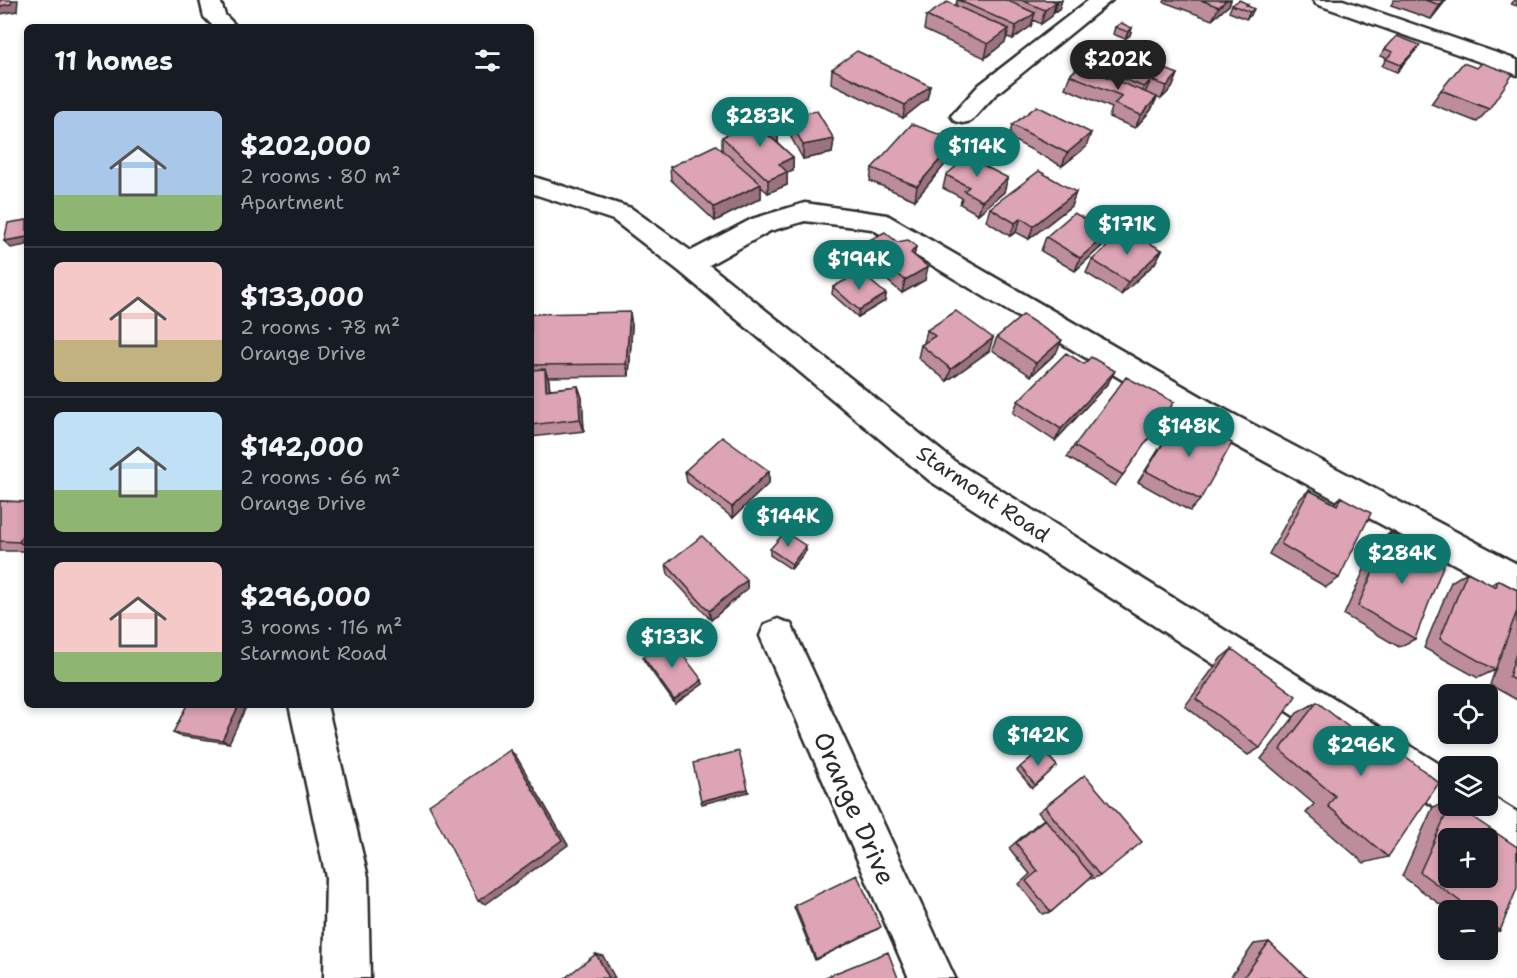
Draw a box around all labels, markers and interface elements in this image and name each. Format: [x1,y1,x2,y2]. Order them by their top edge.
pin: $202K [1076,40,1160,91]
text: 11 homes [54,43,173,78]
icon: filters [471,44,504,77]
text: $202K [1084,46,1152,72]
pin: $283K [718,97,802,148]
text: $283K [726,103,794,129]
pin: $114K [935,127,1019,178]
text: $202,000 [240,128,371,163]
text: $114K [948,133,1006,159]
icon: home [102,135,174,207]
text: 2 rooms · 80 m² [240,163,401,189]
text: Apartment [240,189,344,215]
pin: $171K [1085,205,1169,256]
text: $171K [1098,211,1156,237]
pin: $194K [817,240,901,291]
text: $194K [827,246,891,272]
text: $133,000 [240,279,364,314]
icon: home [102,286,174,358]
text: 2 rooms · 78 m² [240,314,400,340]
text: Orange Drive [240,340,366,366]
pin: $148K [1147,407,1231,458]
text: $148K [1157,413,1221,439]
text: $142,000 [240,429,364,464]
icon: home [102,436,174,508]
street label: Starmont Road [911,439,1055,549]
text: 2 rooms · 66 m² [240,464,401,490]
text: Orange Drive [240,490,366,516]
pin: $144K [746,497,830,548]
text: $144K [756,503,820,529]
pin: $284K [1360,534,1444,585]
text: $284K [1368,540,1436,566]
text: $296,000 [240,579,371,614]
icon: home [102,586,174,658]
text: 3 rooms · 116 m² [240,614,402,640]
pin: $133K [630,618,714,669]
text: $133K [641,624,703,650]
text: Starmont Road [240,640,387,666]
map controls [1438,684,1498,960]
button: locate [1438,684,1498,744]
pin: $142K [996,716,1080,767]
text: $142K [1007,722,1069,748]
street label: Orange Drive [806,726,904,890]
pin: $296K [1319,726,1403,777]
text: $296K [1327,732,1395,758]
button: layers [1438,756,1498,816]
button: + [1438,828,1498,888]
button: − [1438,900,1498,960]

